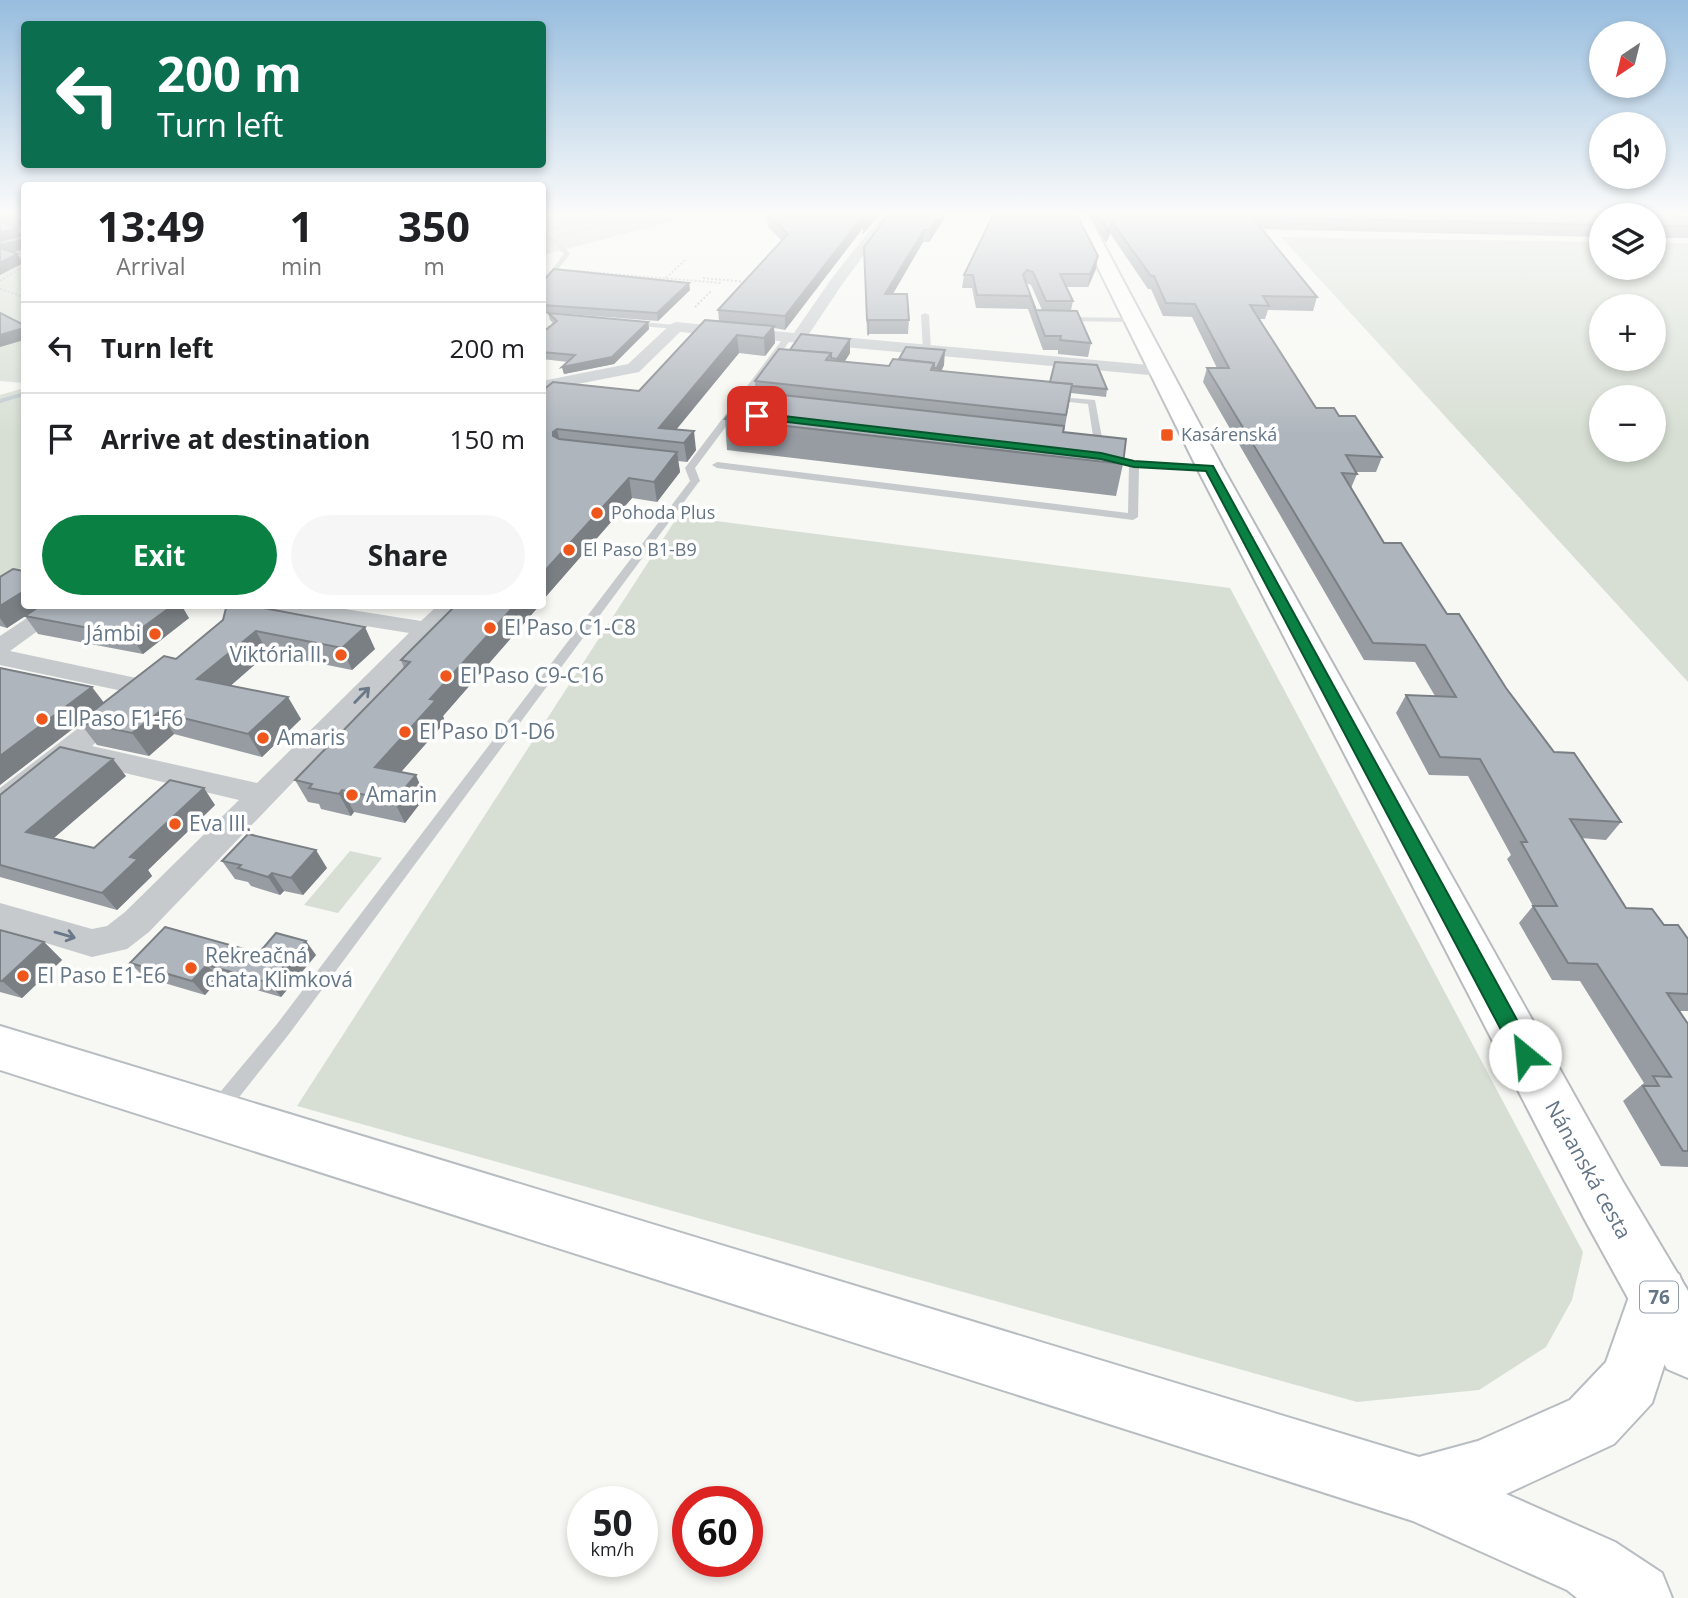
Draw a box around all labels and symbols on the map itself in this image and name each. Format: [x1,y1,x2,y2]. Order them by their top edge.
north arrow [1589,21,1666,98]
pin [727,386,787,446]
place label: Kasárenská [1181,422,1277,446]
marker: Kasárenská [1159,427,1175,443]
place label: Pohoda Plus [611,500,715,524]
marker: Pohoda Plus [589,505,605,521]
place label: El Paso B1-B9 [583,537,697,561]
marker: El Paso B1-B9 [561,542,577,558]
place label: El Paso C1-C8 [504,613,636,641]
place label: Jámbi [84,619,141,647]
marker: El Paso C1-C8 [482,620,498,636]
marker: Jámbi [147,626,163,642]
place label: Viktória II. [230,640,327,668]
marker: Viktória II. [333,647,349,663]
place label: El Paso C9-C16 [460,661,604,689]
marker: El Paso C9-C16 [438,668,454,684]
one-way arrow [354,686,371,703]
place label: El Paso F1-F6 [56,704,183,732]
marker: El Paso F1-F6 [34,711,50,727]
place label: El Paso D1-D6 [419,717,555,745]
place label: Amaris [277,723,345,751]
marker: El Paso D1-D6 [397,724,413,740]
marker: Amaris [255,730,271,746]
place label: Amarin [366,780,437,808]
marker: Amarin [344,787,360,803]
place label: Eva III. [189,809,251,837]
marker: Eva III. [167,816,183,832]
one-way arrow [54,930,76,943]
place label: Rekreačná chata Klimková [205,941,353,993]
marker: Rekreačná chata Klimková [183,960,199,976]
place label: El Paso E1-E6 [37,961,166,989]
marker: El Paso E1-E6 [15,968,31,984]
position arrow [1488,1018,1562,1092]
street label: Nánanská cesta [1539,1095,1638,1244]
road number: 76 [1640,1282,1678,1312]
speed limit sign: 60 [672,1486,763,1577]

